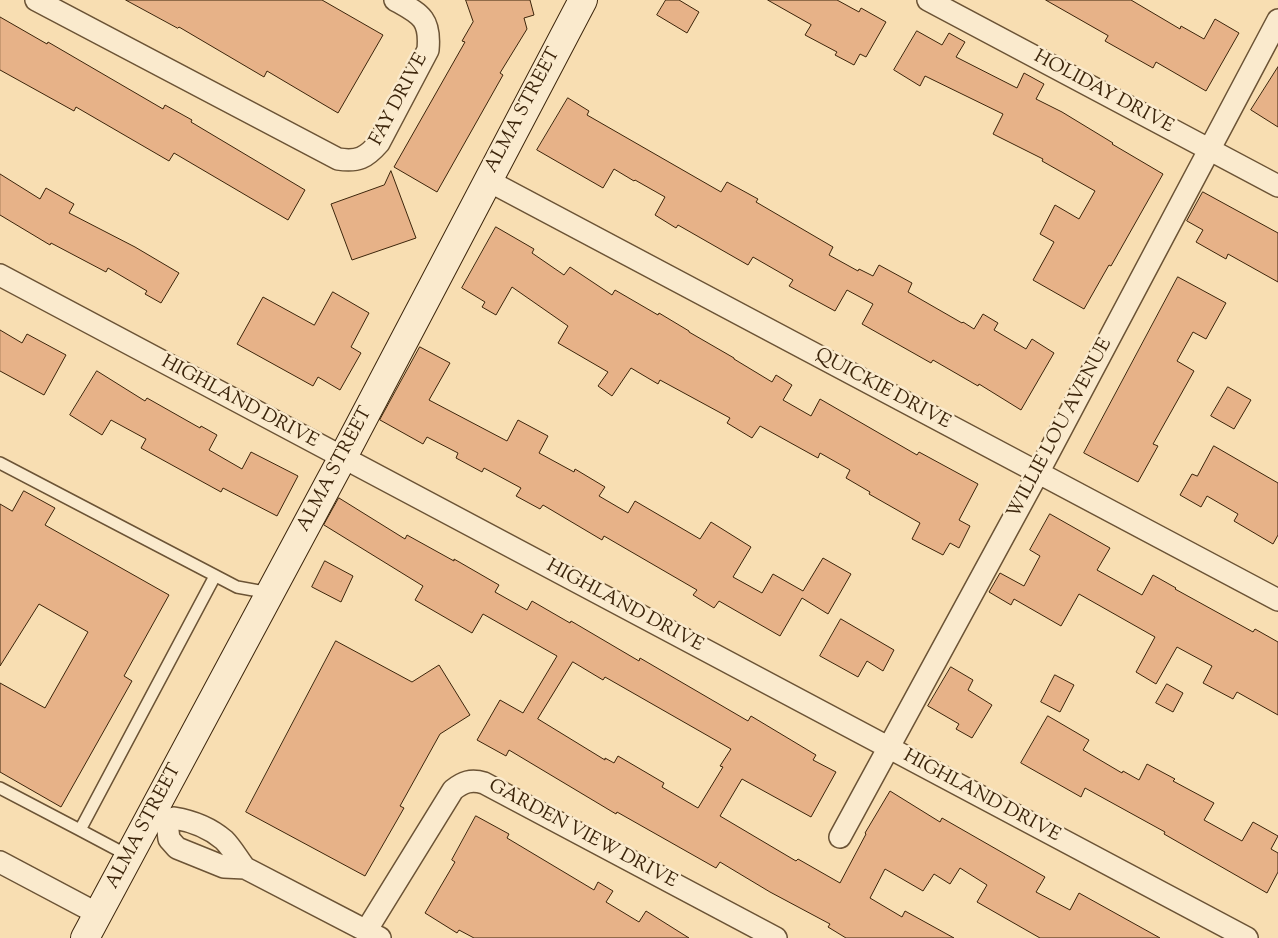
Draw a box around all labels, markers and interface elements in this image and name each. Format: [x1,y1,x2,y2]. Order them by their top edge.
street label: ALMA STREET [481,45,567,177]
street label: HOLIDAY DRIVE [1029,47,1177,139]
street label: FAY DRIVE [366,50,434,150]
street label: WILLIE LOU AVENUE [1004,335,1118,523]
street label: QUICKIE DRIVE [810,345,954,435]
street label: HIGHLAND DRIVE [157,352,321,454]
street label: ALMA STREET [293,404,379,536]
street label: HIGHLAND DRIVE [542,556,706,658]
street label: HIGHLAND DRIVE [899,746,1063,848]
street label: ALMA STREET [102,761,188,893]
street label: GARDEN VIEW DRIVE [484,776,680,894]

